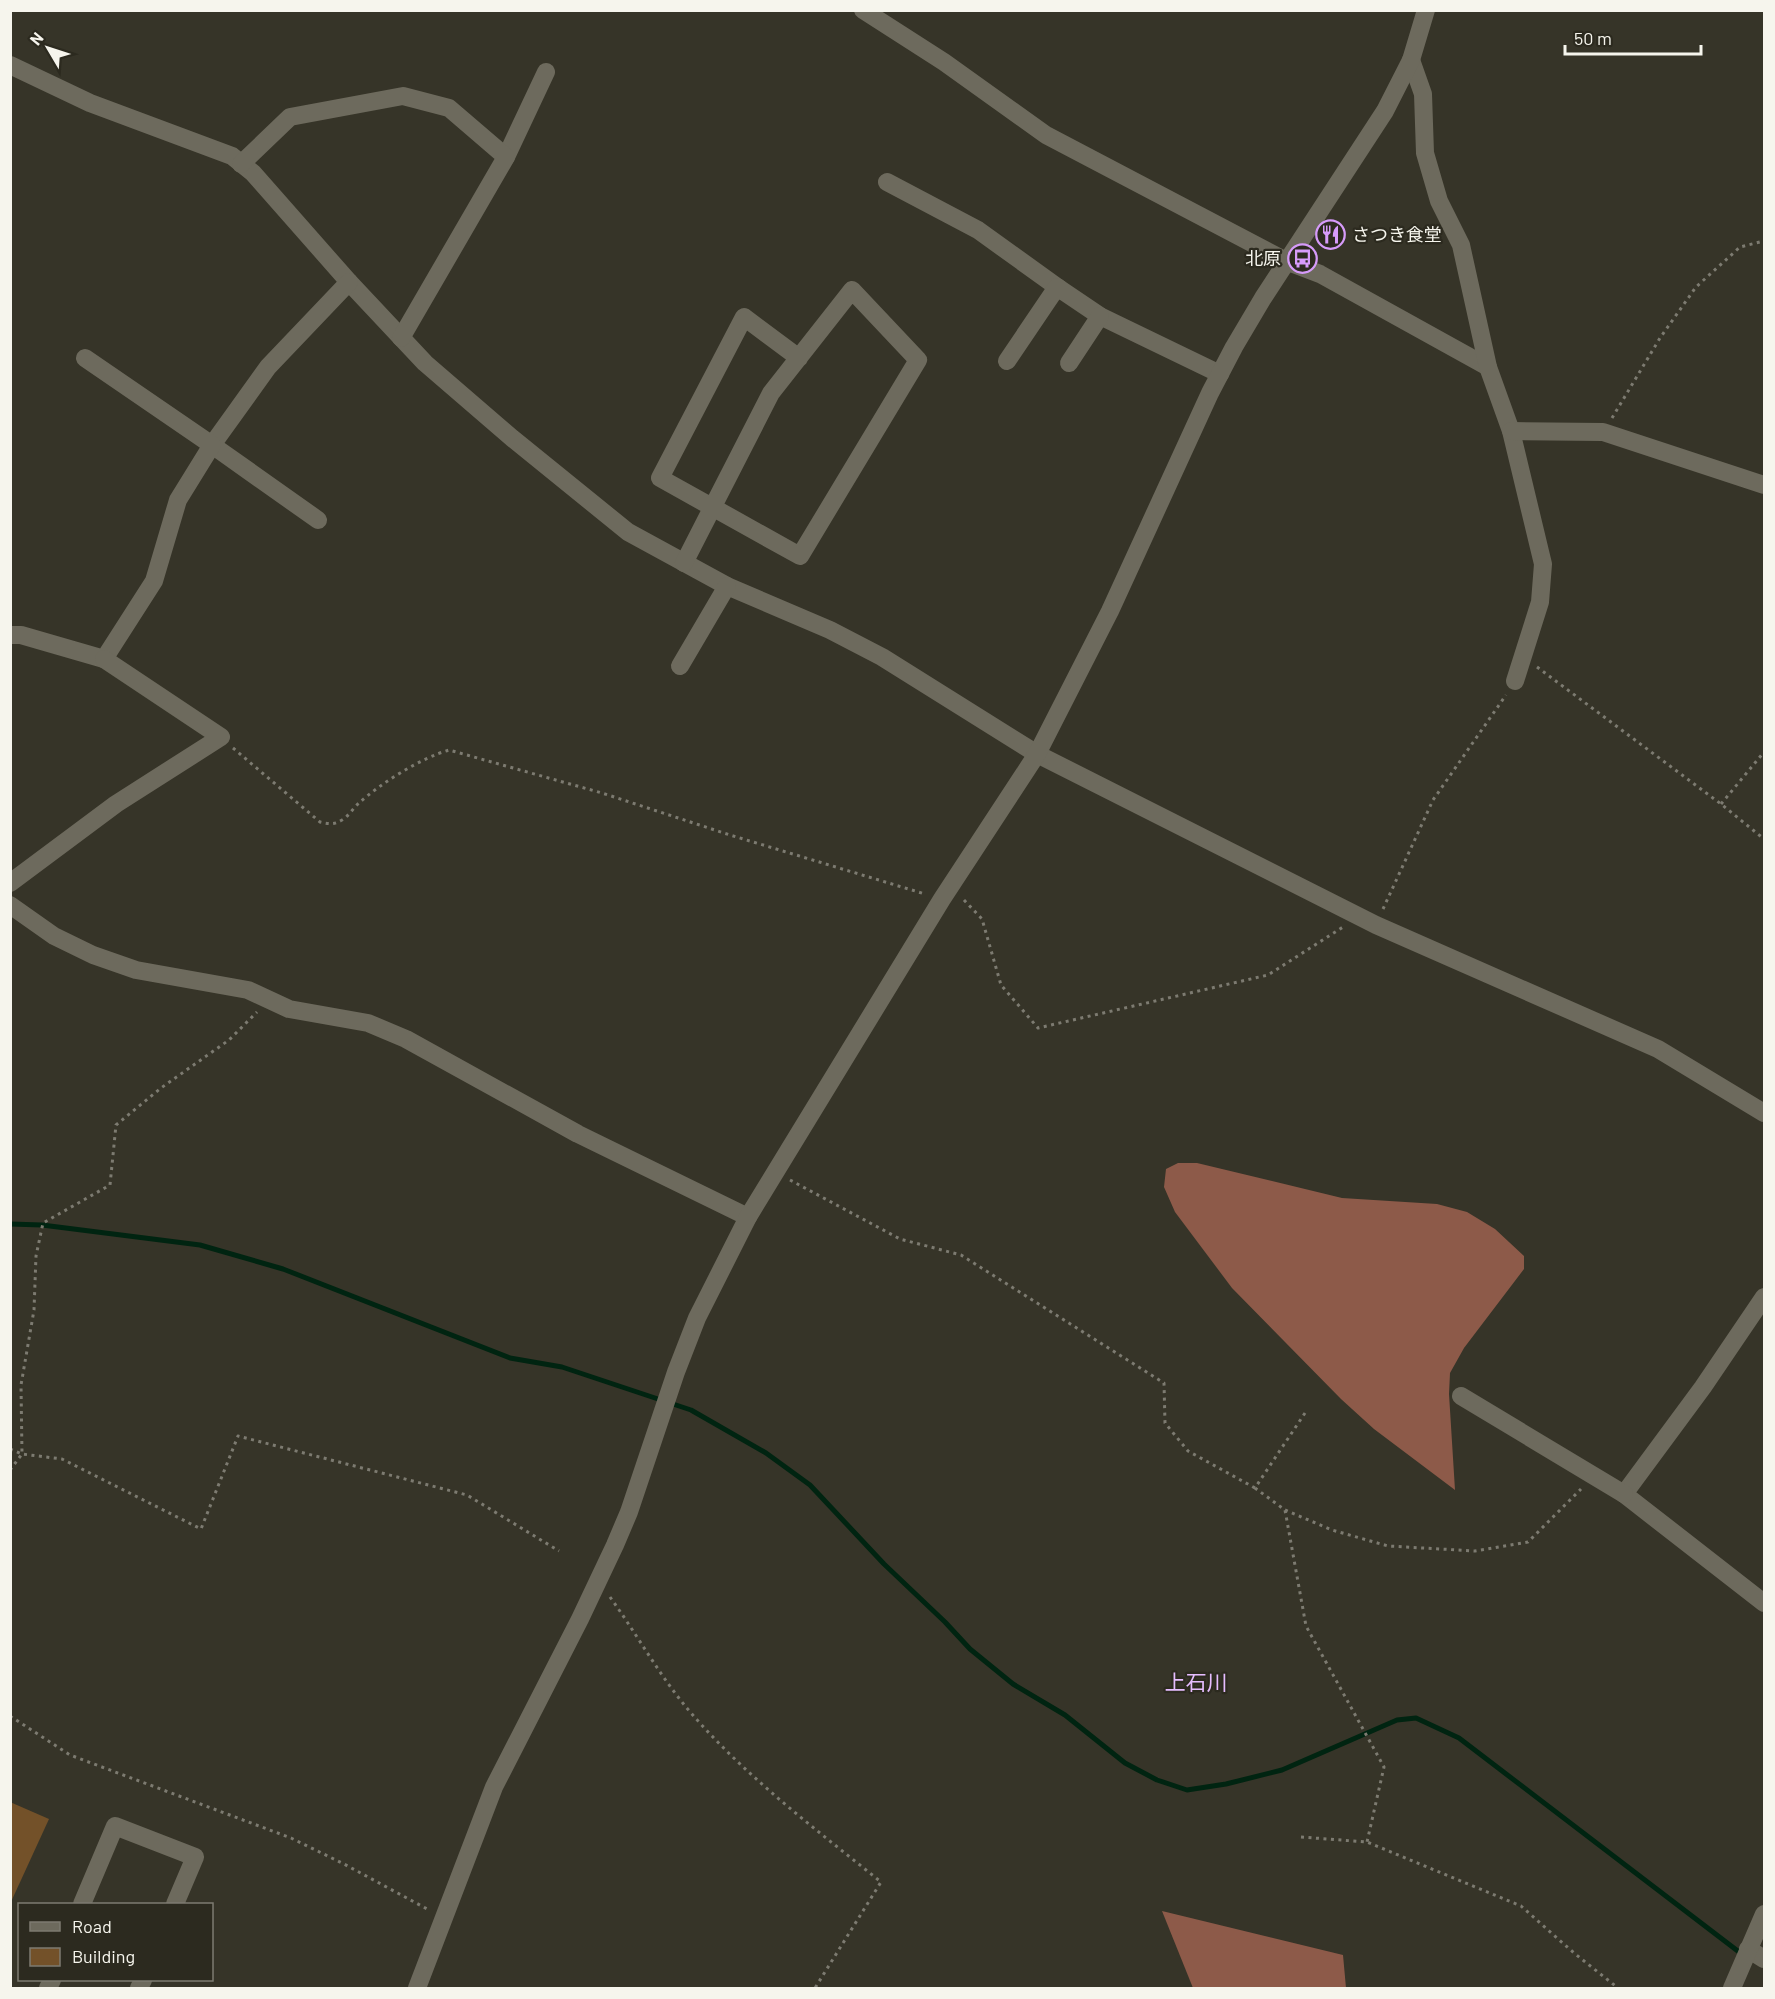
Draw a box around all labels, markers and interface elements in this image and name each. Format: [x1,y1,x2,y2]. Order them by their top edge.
north arrow [18,18,78,78]
scale bar [1565,18,1702,56]
text: 50 m [1574,27,1612,49]
text: N [25,28,47,48]
restaurant icon: さつき食堂 [1315,218,1347,250]
place label: さつき食堂 [1352,223,1442,245]
bus stop icon: 北原 [1286,242,1318,274]
place label: 北原 [1245,247,1281,269]
district label: 上石川 [1165,1669,1228,1694]
legend [18,1903,213,1981]
text: Road [72,1915,112,1937]
text: Building [72,1945,135,1967]

